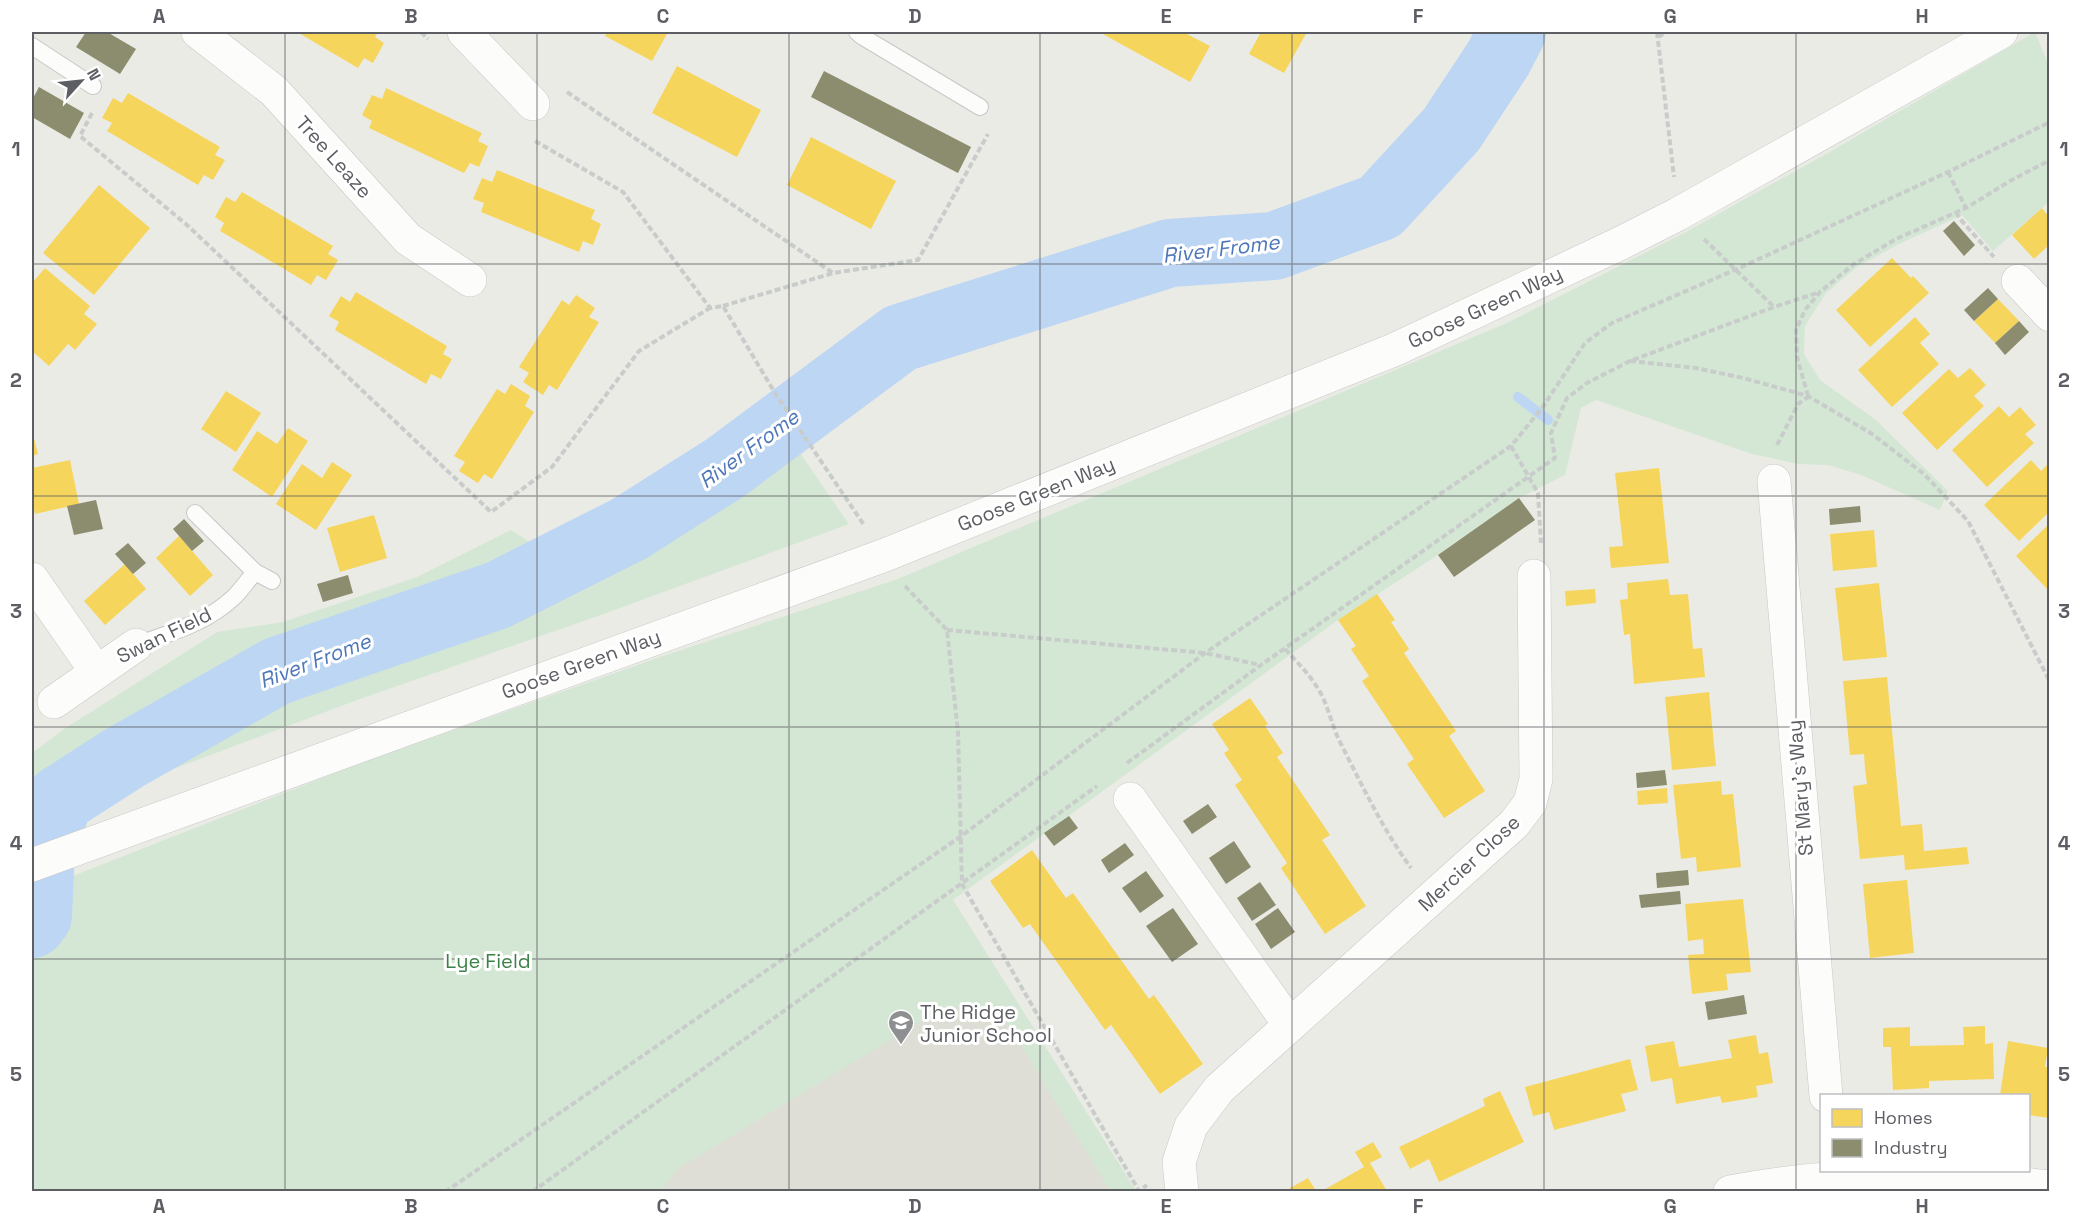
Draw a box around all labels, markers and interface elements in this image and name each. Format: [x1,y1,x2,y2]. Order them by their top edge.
text: A [153,3,166,29]
text: B [404,3,418,29]
text: C [657,3,670,29]
text: D [908,3,922,29]
text: E [1160,3,1172,29]
text: F [1413,3,1424,29]
text: G [1663,3,1677,29]
text: H [1915,3,1929,29]
north arrow [51,51,111,111]
text: N [82,65,106,84]
street label: Tree Leaze [290,110,378,204]
text: 1 [11,136,21,162]
text: 1 [2059,136,2069,162]
water label: River Frome [1161,228,1282,269]
street label: Goose Green Way [1404,260,1566,354]
text: 2 [10,367,22,393]
text: 2 [2058,367,2070,393]
water label: River Frome [693,402,805,494]
street label: Goose Green Way [953,451,1119,537]
text: 3 [10,598,22,624]
text: 3 [2058,598,2070,624]
street label: Swan Field [112,601,216,669]
street label: Goose Green Way [498,623,664,705]
water label: River Frome [255,626,376,694]
street label: St Mary's Way [1781,719,1819,857]
street label: Mercier Close [1413,809,1525,917]
text: 4 [10,830,23,856]
text: 4 [2058,830,2071,856]
park label: Lye Field [445,948,531,974]
place label: The Ridge Junior School [920,999,1052,1048]
school or university icon: The Ridge Junior School [886,1008,916,1046]
text: 5 [10,1061,22,1087]
text: 5 [2058,1061,2070,1087]
legend [1820,1094,2030,1172]
text: Homes [1874,1106,1933,1129]
text: Industry [1874,1136,1947,1159]
text: A [153,1193,166,1219]
text: B [404,1193,418,1219]
text: C [657,1193,670,1219]
text: D [908,1193,922,1219]
text: E [1160,1193,1172,1219]
text: F [1413,1193,1424,1219]
text: G [1663,1193,1677,1219]
text: H [1915,1193,1929,1219]

